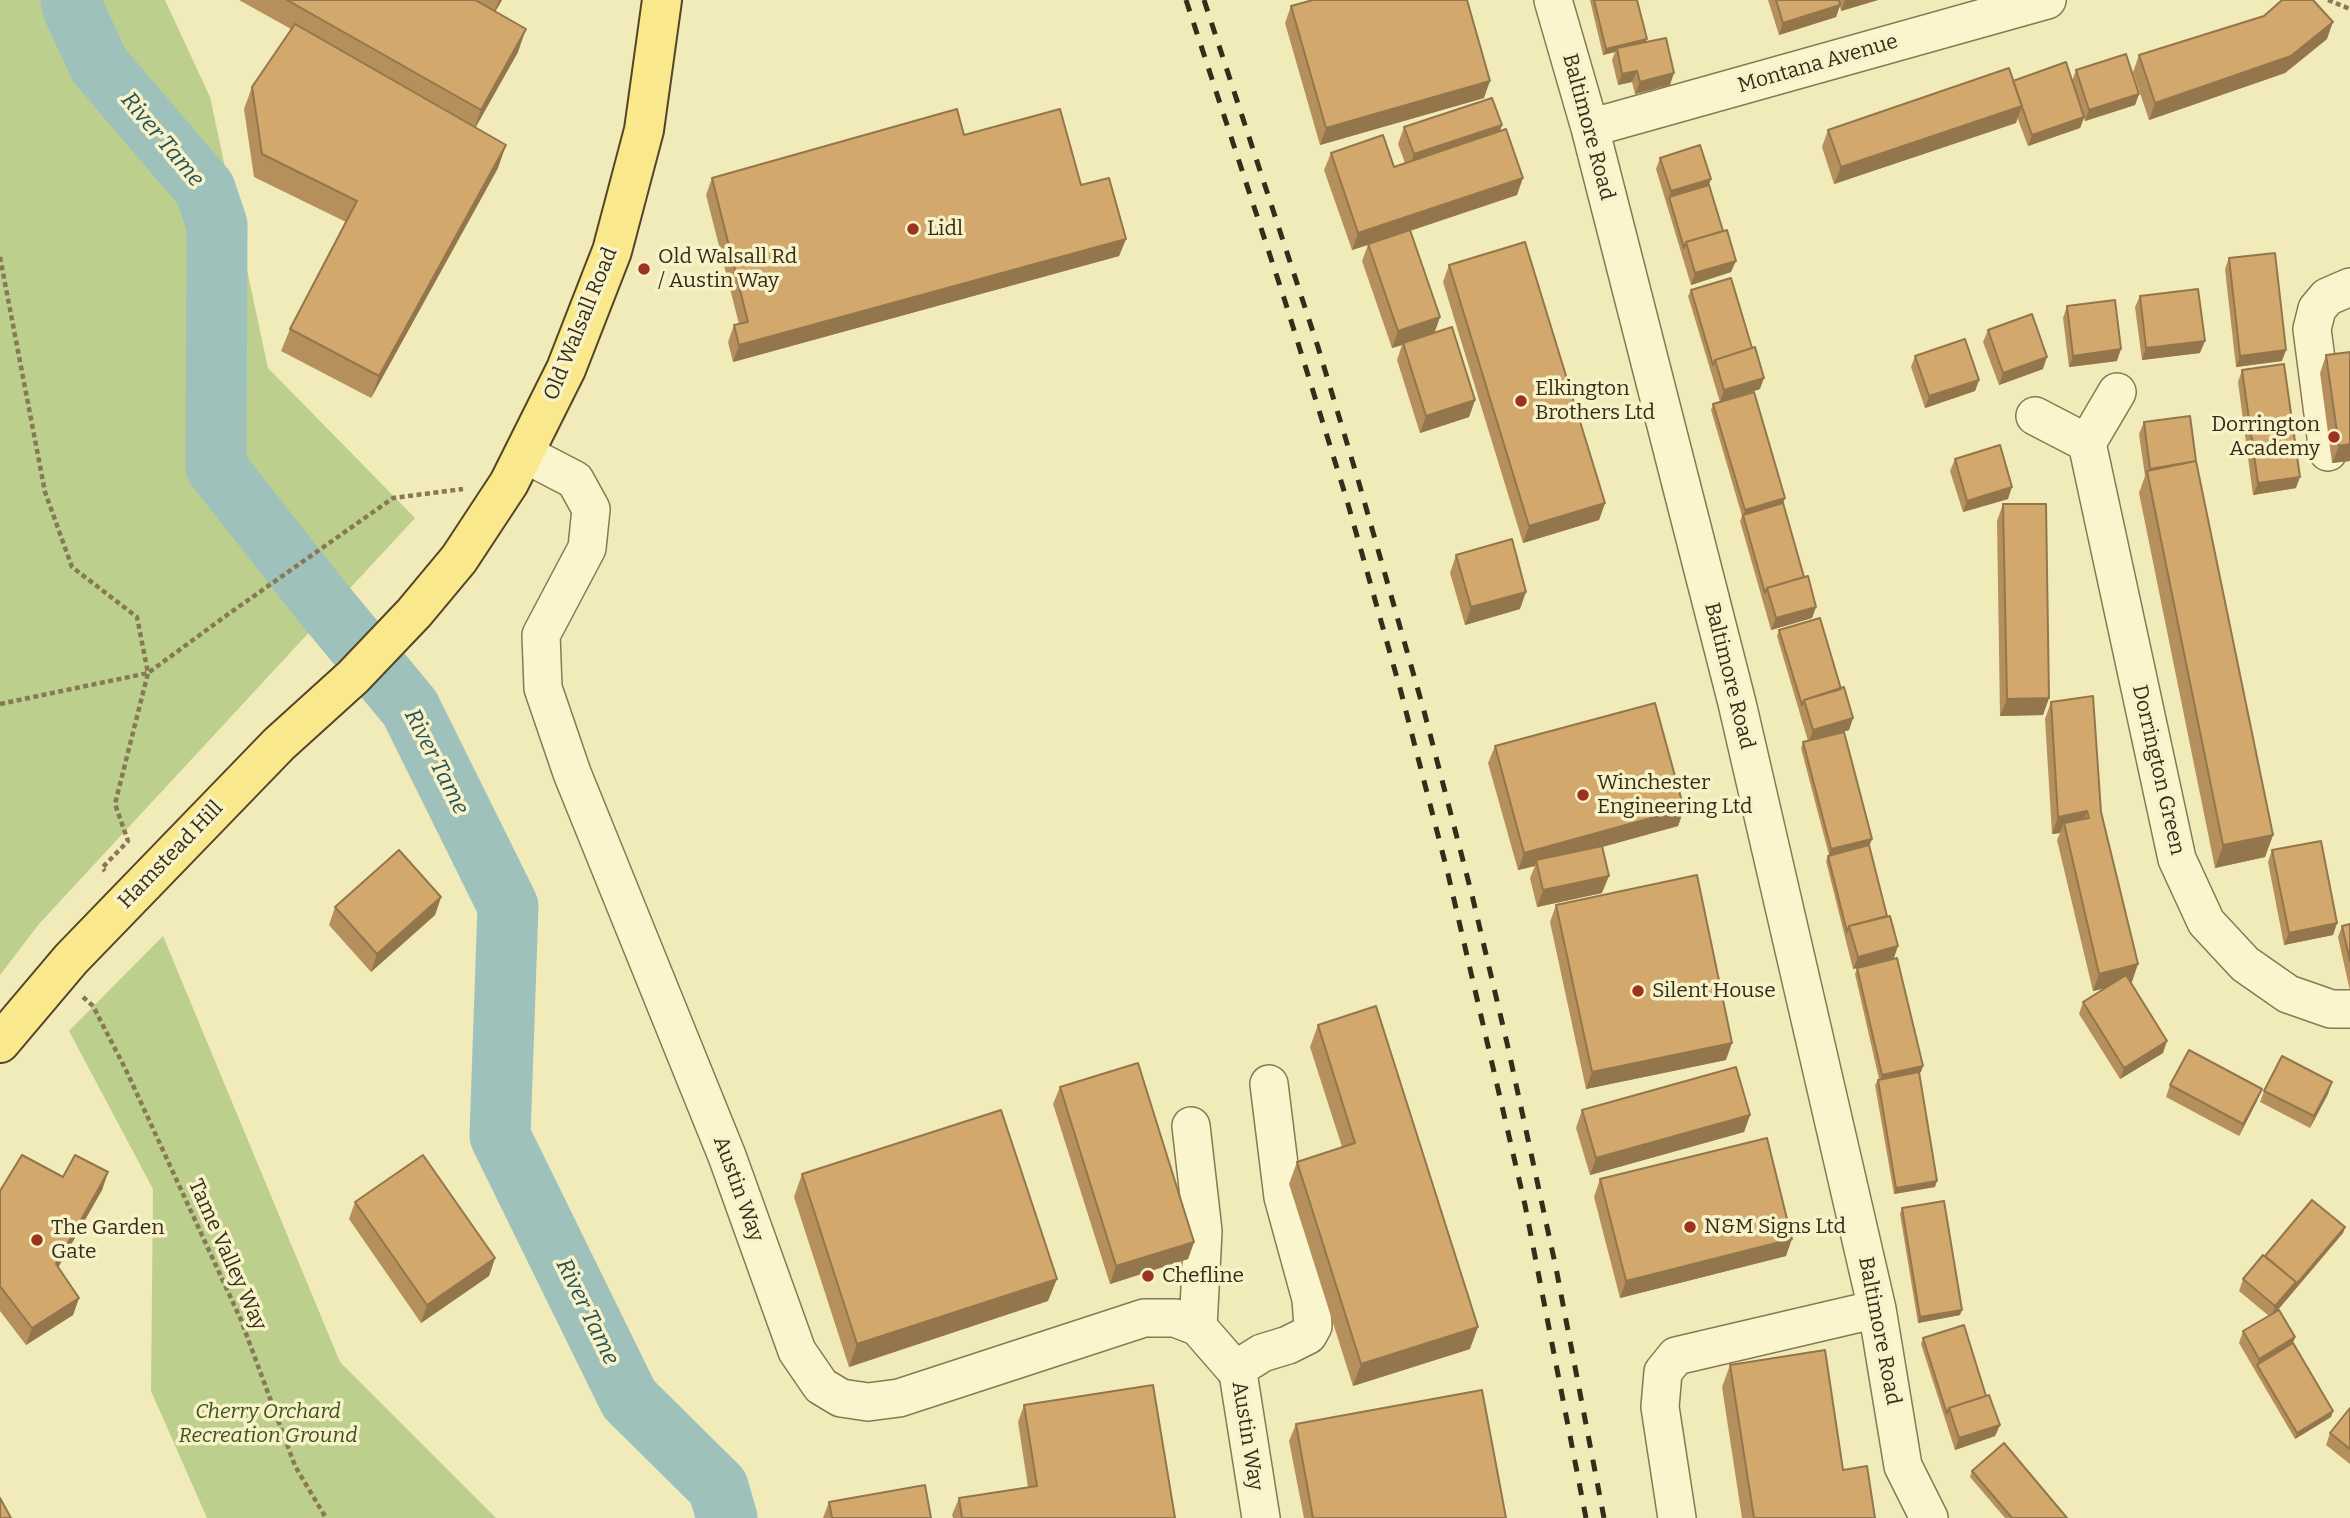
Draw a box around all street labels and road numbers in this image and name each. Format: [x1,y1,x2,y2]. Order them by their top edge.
street label: Montana Avenue [1735,29,1901,99]
street label: Baltimore Road [1556,51,1620,203]
street label: Old Walsall Road [539,244,623,404]
street label: Baltimore Road [1699,600,1759,752]
street label: Dorrington Green [2126,683,2190,857]
street label: Hamstead Hill [113,796,229,914]
street label: Austin Way [707,1133,769,1245]
street label: Tame Valley Way [182,1176,272,1334]
street label: Baltimore Road [1852,1255,1906,1407]
street label: Austin Way [1226,1380,1268,1492]

